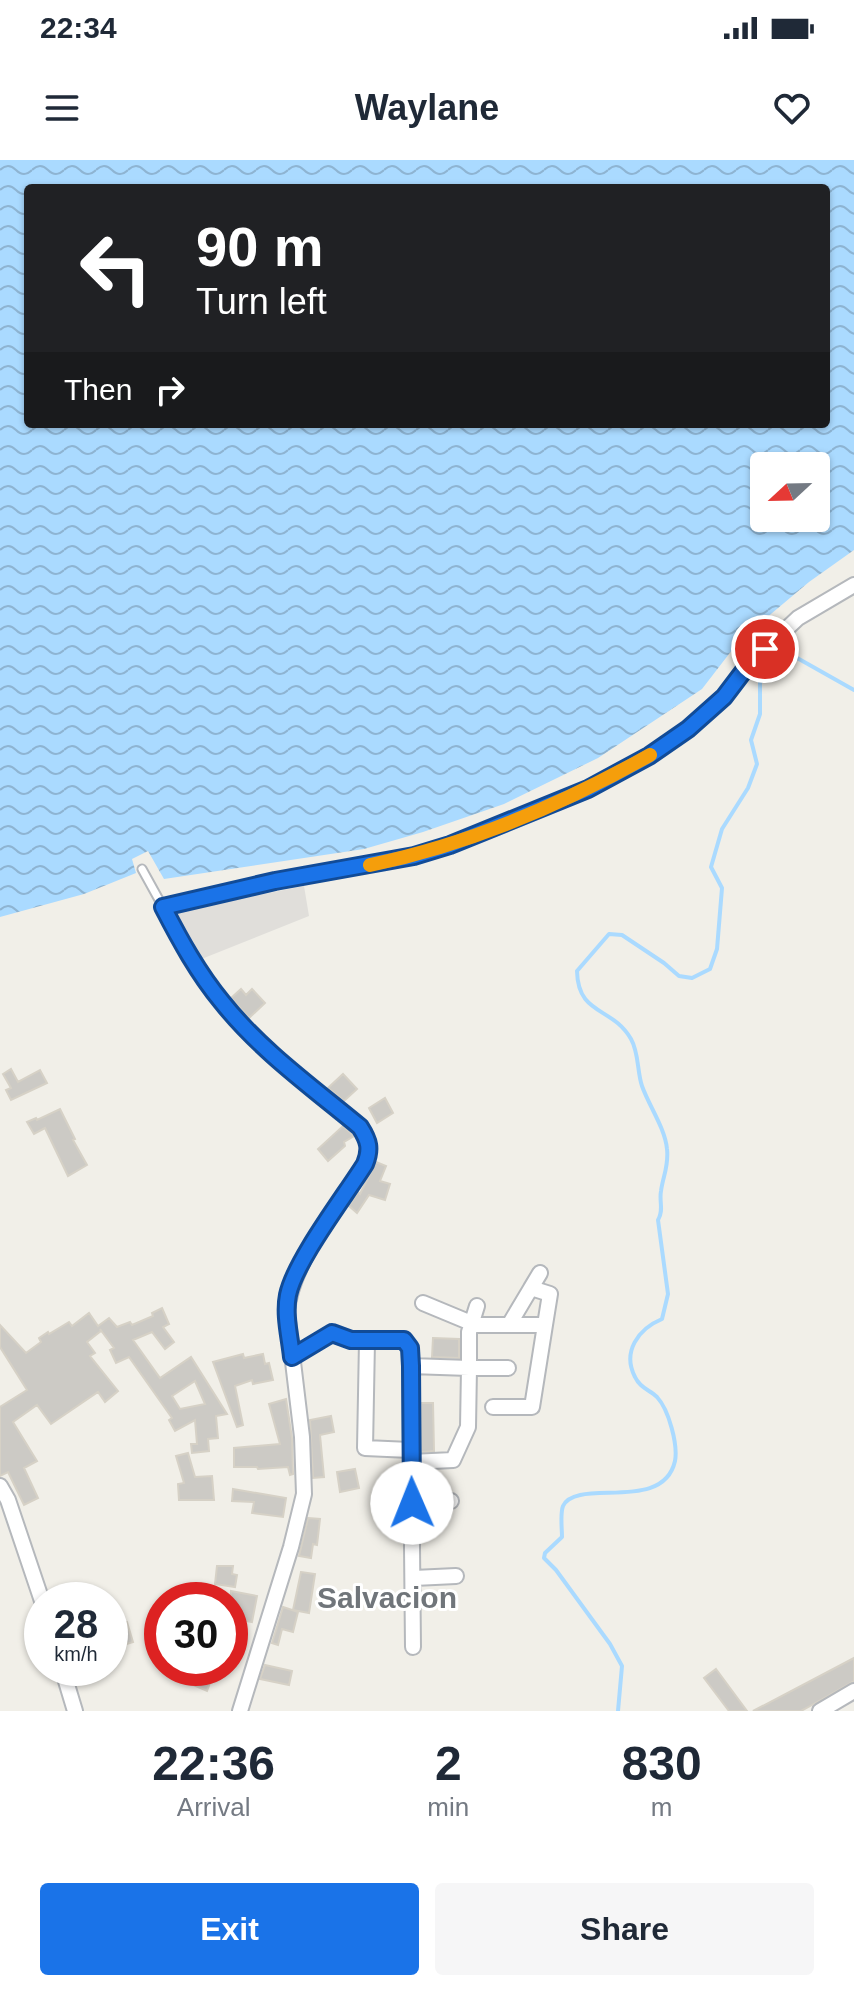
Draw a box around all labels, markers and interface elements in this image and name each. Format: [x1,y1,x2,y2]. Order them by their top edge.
text: 22:34 [40,11,117,44]
icon: menu [40,86,84,130]
icon: heart [770,86,814,130]
text: Waylane [355,87,499,128]
text: 90 m [196,215,324,278]
icon: left [64,216,168,320]
text: Turn left [196,281,327,322]
icon: right [148,368,192,412]
text: Then [64,373,132,406]
north arrow [750,452,830,532]
map controls [750,452,830,532]
pin [731,615,799,683]
icon: arrive [743,627,787,671]
position arrow [370,1461,454,1545]
district label: Salvacion [317,1581,457,1614]
speed limit sign: 30 [144,1582,248,1686]
text: 28 [54,1602,98,1646]
text: km/h [54,1643,98,1665]
text: 22:36 [152,1737,275,1790]
text: 2 [435,1737,462,1790]
text: 830 [622,1737,702,1790]
text: Arrival [177,1792,251,1822]
text: min [427,1792,469,1822]
text: m [651,1792,672,1822]
button: Exit [40,1883,419,1975]
button: Share [435,1883,814,1975]

